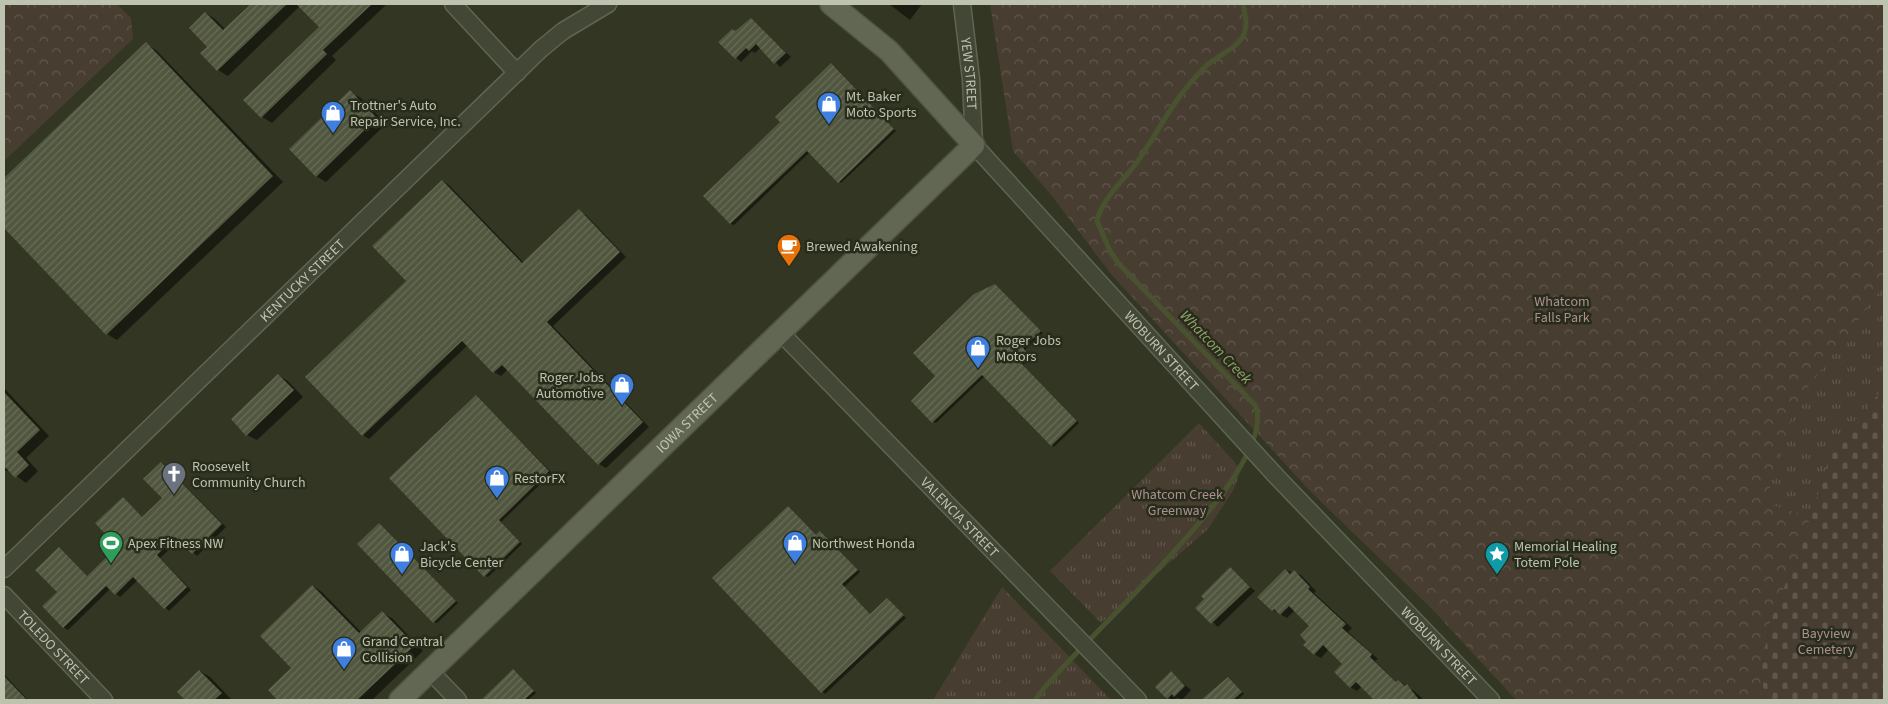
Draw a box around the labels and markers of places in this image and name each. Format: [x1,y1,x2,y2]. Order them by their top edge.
place label: Mt. Baker Moto Sports [846,87,917,123]
shop icon: Mt. Baker Moto Sports [816,91,842,125]
place label: Trottner's Auto Repair Service, Inc. [350,96,461,132]
shop icon: Trottner's Auto Repair Service, Inc. [320,100,346,134]
cafe icon: Brewed Awakening [776,233,802,267]
place label: Brewed Awakening [806,237,917,257]
place label: Roger Jobs Motors [996,331,1061,367]
shop icon: Roger Jobs Motors [965,335,991,369]
place label: Roger Jobs Automotive [536,368,604,404]
shop icon: Roger Jobs Automotive [609,372,635,406]
place label: Roosevelt Community Church [192,457,306,493]
church icon: Roosevelt Community Church [161,461,187,495]
shop icon: RestorFX [484,465,510,499]
place label: RestorFX [514,469,565,489]
sports icon: Apex Fitness NW [98,530,124,564]
shop icon: Northwest Honda [782,530,808,564]
place label: Apex Fitness NW [128,534,224,554]
place label: Northwest Honda [812,534,915,554]
place label: Jack's Bicycle Center [420,537,503,573]
place label: Memorial Healing Totem Pole [1514,537,1617,573]
shop icon: Jack's Bicycle Center [389,541,415,575]
place icon: Memorial Healing Totem Pole [1484,541,1510,575]
place label: Grand Central Collision [362,632,443,668]
shop icon: Grand Central Collision [331,636,357,670]

